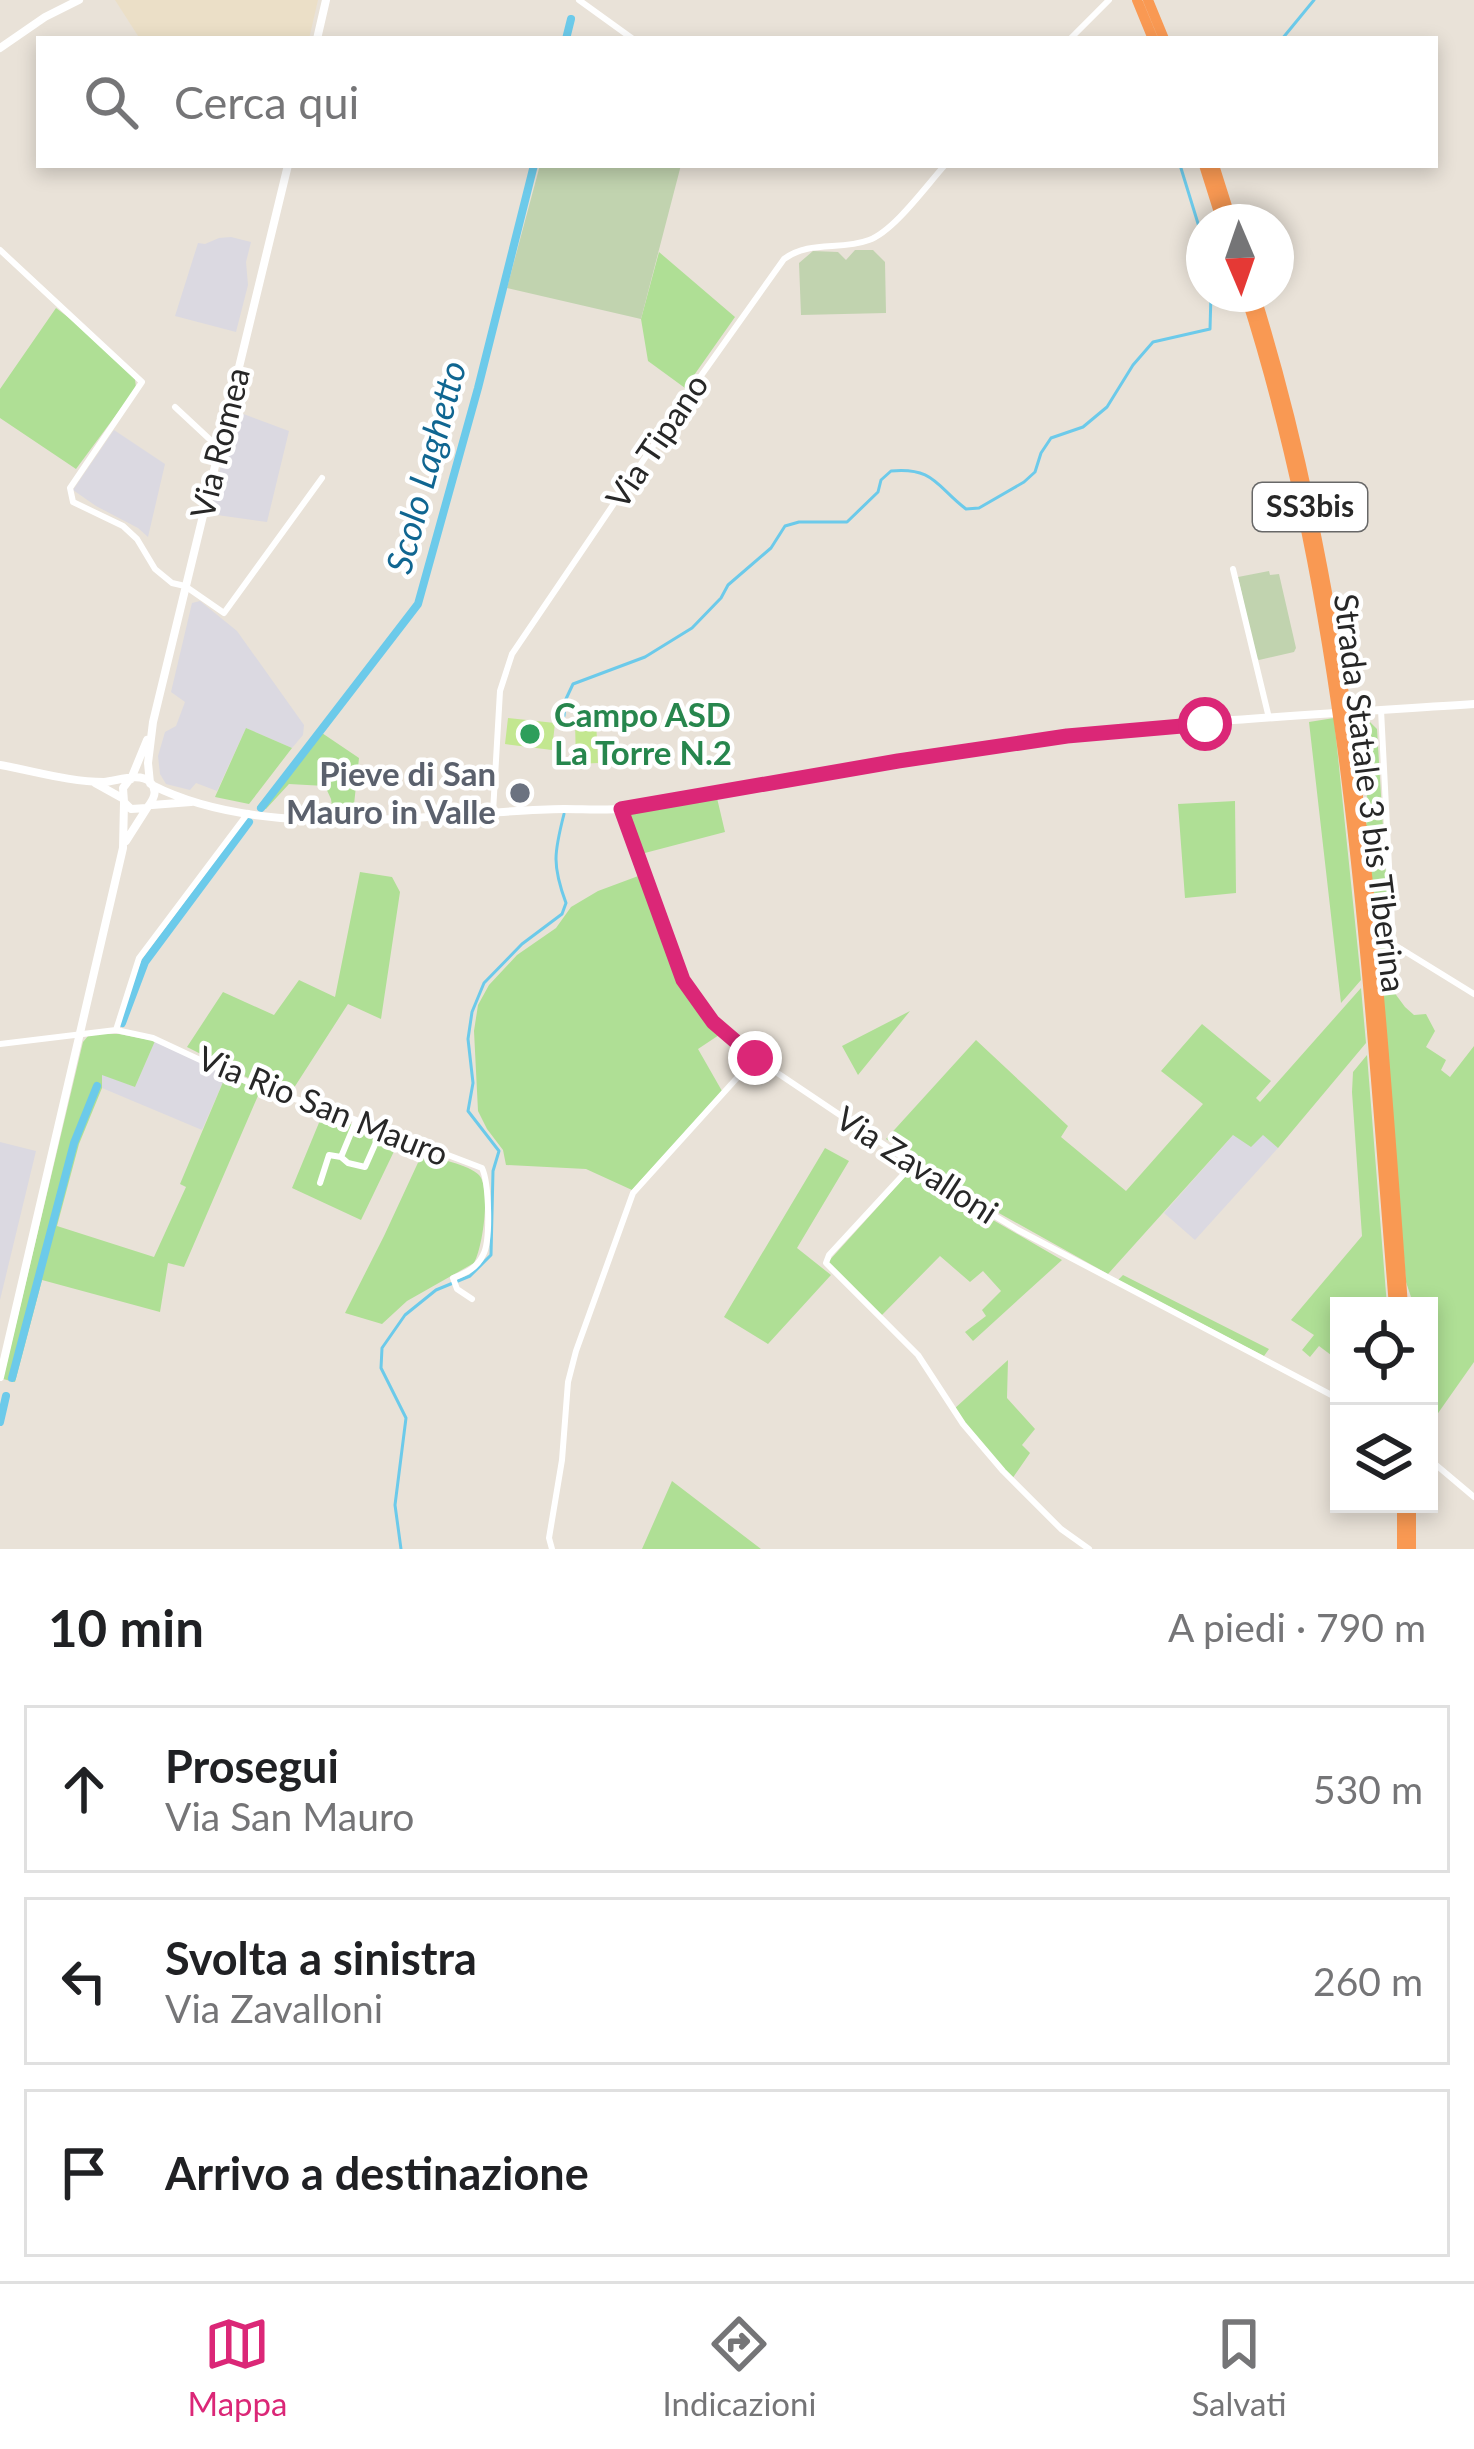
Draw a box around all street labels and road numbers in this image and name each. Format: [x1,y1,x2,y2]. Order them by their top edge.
street label: Via Romea [181,363,257,522]
street label: Via Tipano [597,366,716,515]
road number: SS3bis [1253,483,1367,531]
street label: Strada Statale 3 bis Tiberina [1327,591,1415,994]
street label: Via Rio San Mauro [192,1037,454,1174]
street label: Via Zavalloni [829,1097,1006,1231]

